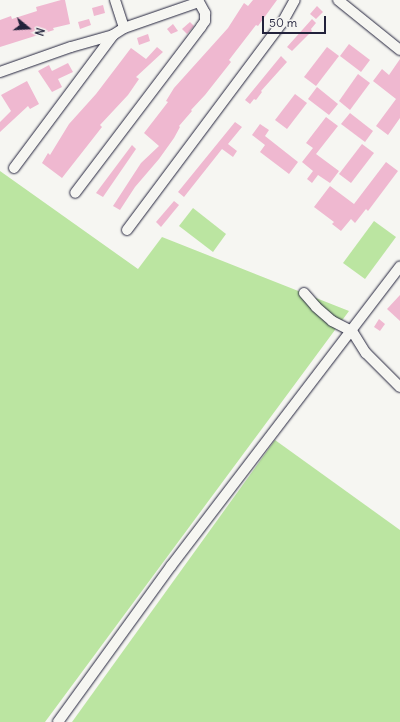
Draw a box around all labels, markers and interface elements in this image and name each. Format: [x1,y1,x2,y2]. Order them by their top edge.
north arrow [8,8,48,48]
scale bar [264,8,328,34]
text: 50 m [269,15,297,30]
text: N [32,26,47,37]

